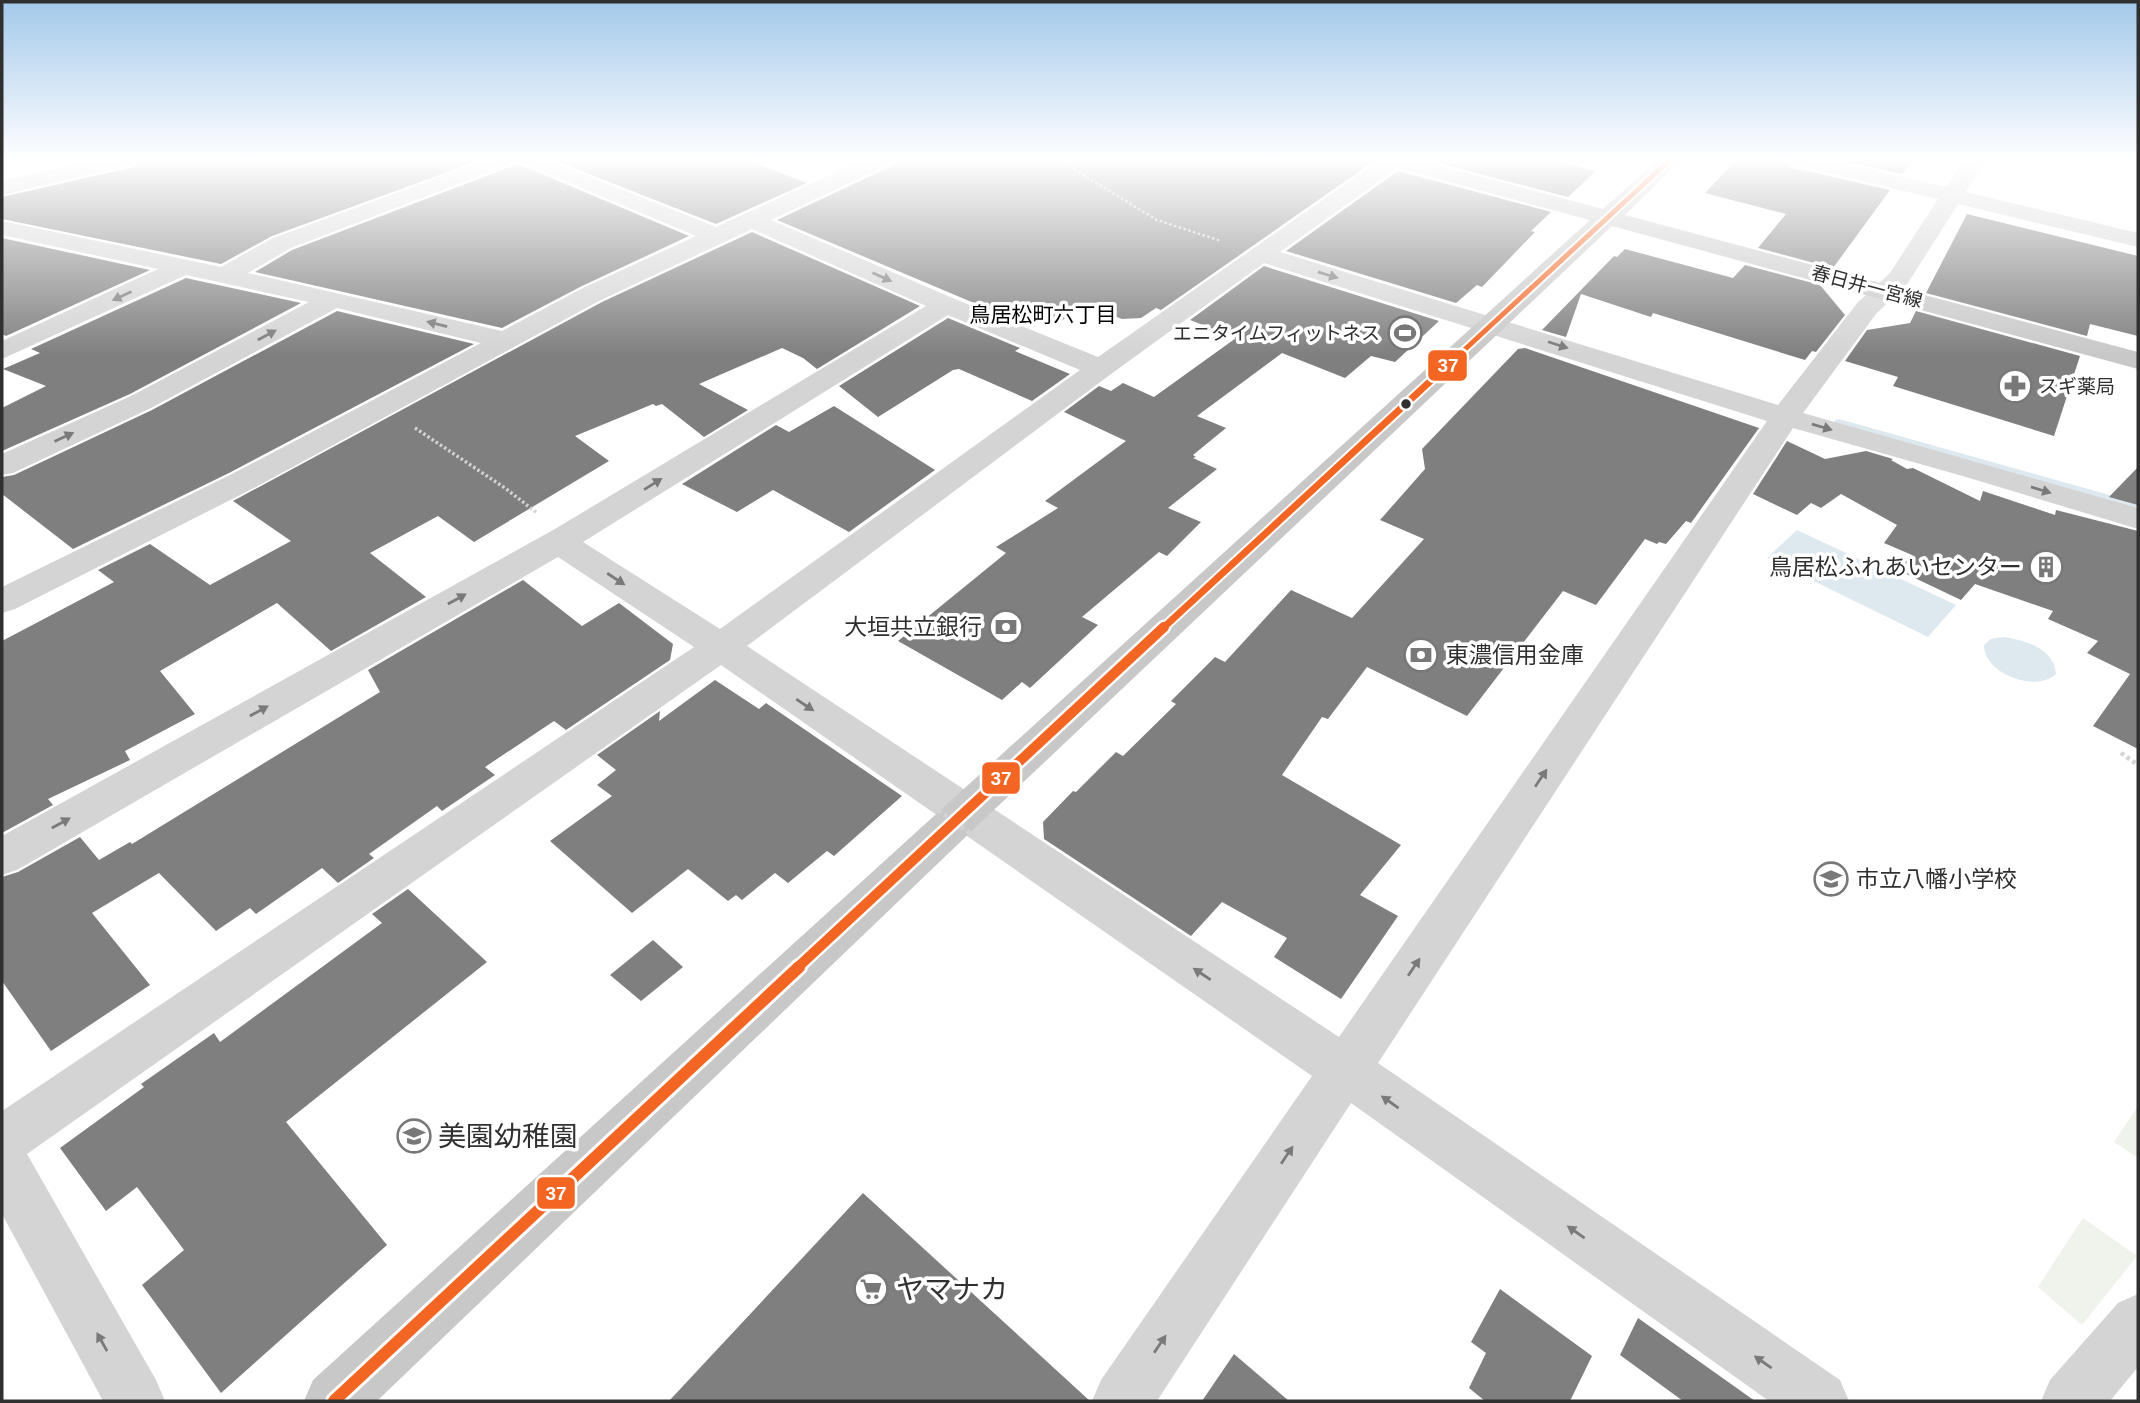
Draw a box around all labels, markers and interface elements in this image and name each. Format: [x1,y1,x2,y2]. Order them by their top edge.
street label: 春日井一宮線 [1809,262,1925,311]
one-way arrow [1318,270,1339,280]
one-way arrow [872,271,892,283]
one-way arrow [111,291,132,302]
district label: 鳥居松町六丁目 [970,303,1117,326]
sports icon: エニタイムフィットネス [1386,314,1424,352]
one-way arrow [426,318,448,329]
place label: エニタイムフィットネス [1173,323,1380,344]
one-way arrow [257,329,277,341]
one-way arrow [1548,341,1569,351]
line badge: 37 [1427,349,1468,382]
text: 37 [1437,355,1459,376]
pharmacy icon: スギ薬局 [1996,367,2034,405]
place label: スギ薬局 [2039,376,2115,397]
unlabelled marker [1399,397,1413,411]
one-way arrow [1812,423,1833,433]
one-way arrow [54,431,74,443]
one-way arrow [644,478,663,490]
one-way arrow [2031,485,2052,495]
building icon: 鳥居松ふれあいセンター [2027,548,2065,586]
place label: 鳥居松ふれあいセンター [1769,554,2022,580]
one-way arrow [607,572,625,586]
one-way arrow [448,593,467,605]
bank icon: 大垣共立銀行 [987,608,1025,646]
place label: 大垣共立銀行 [844,614,982,640]
bank icon: 東濃信用金庫 [1402,636,1440,674]
place label: 東濃信用金庫 [1446,642,1584,668]
one-way arrow [796,698,815,711]
one-way arrow [250,705,269,717]
line badge: 37 [981,761,1021,795]
text: 37 [990,768,1012,789]
one-way arrow [1534,769,1548,787]
one-way arrow [51,817,71,829]
school or university icon: 市立八幡小学校 [1812,860,1850,898]
place label: 市立八幡小学校 [1856,866,2017,892]
one-way arrow [1407,957,1420,977]
one-way arrow [1193,967,1211,981]
one-way arrow [1381,1095,1399,1109]
school or university icon: 美園幼稚園 [395,1117,433,1155]
place label: 美園幼稚園 [438,1121,578,1152]
one-way arrow [1280,1146,1293,1165]
line badge: 37 [536,1176,576,1210]
text: 37 [545,1183,567,1204]
one-way arrow [1567,1225,1585,1239]
supermarket icon: ヤマナカ [852,1270,890,1308]
place label: ヤマナカ [896,1274,1008,1305]
one-way arrow [96,1332,108,1351]
one-way arrow [1153,1335,1166,1354]
one-way arrow [1754,1355,1772,1369]

